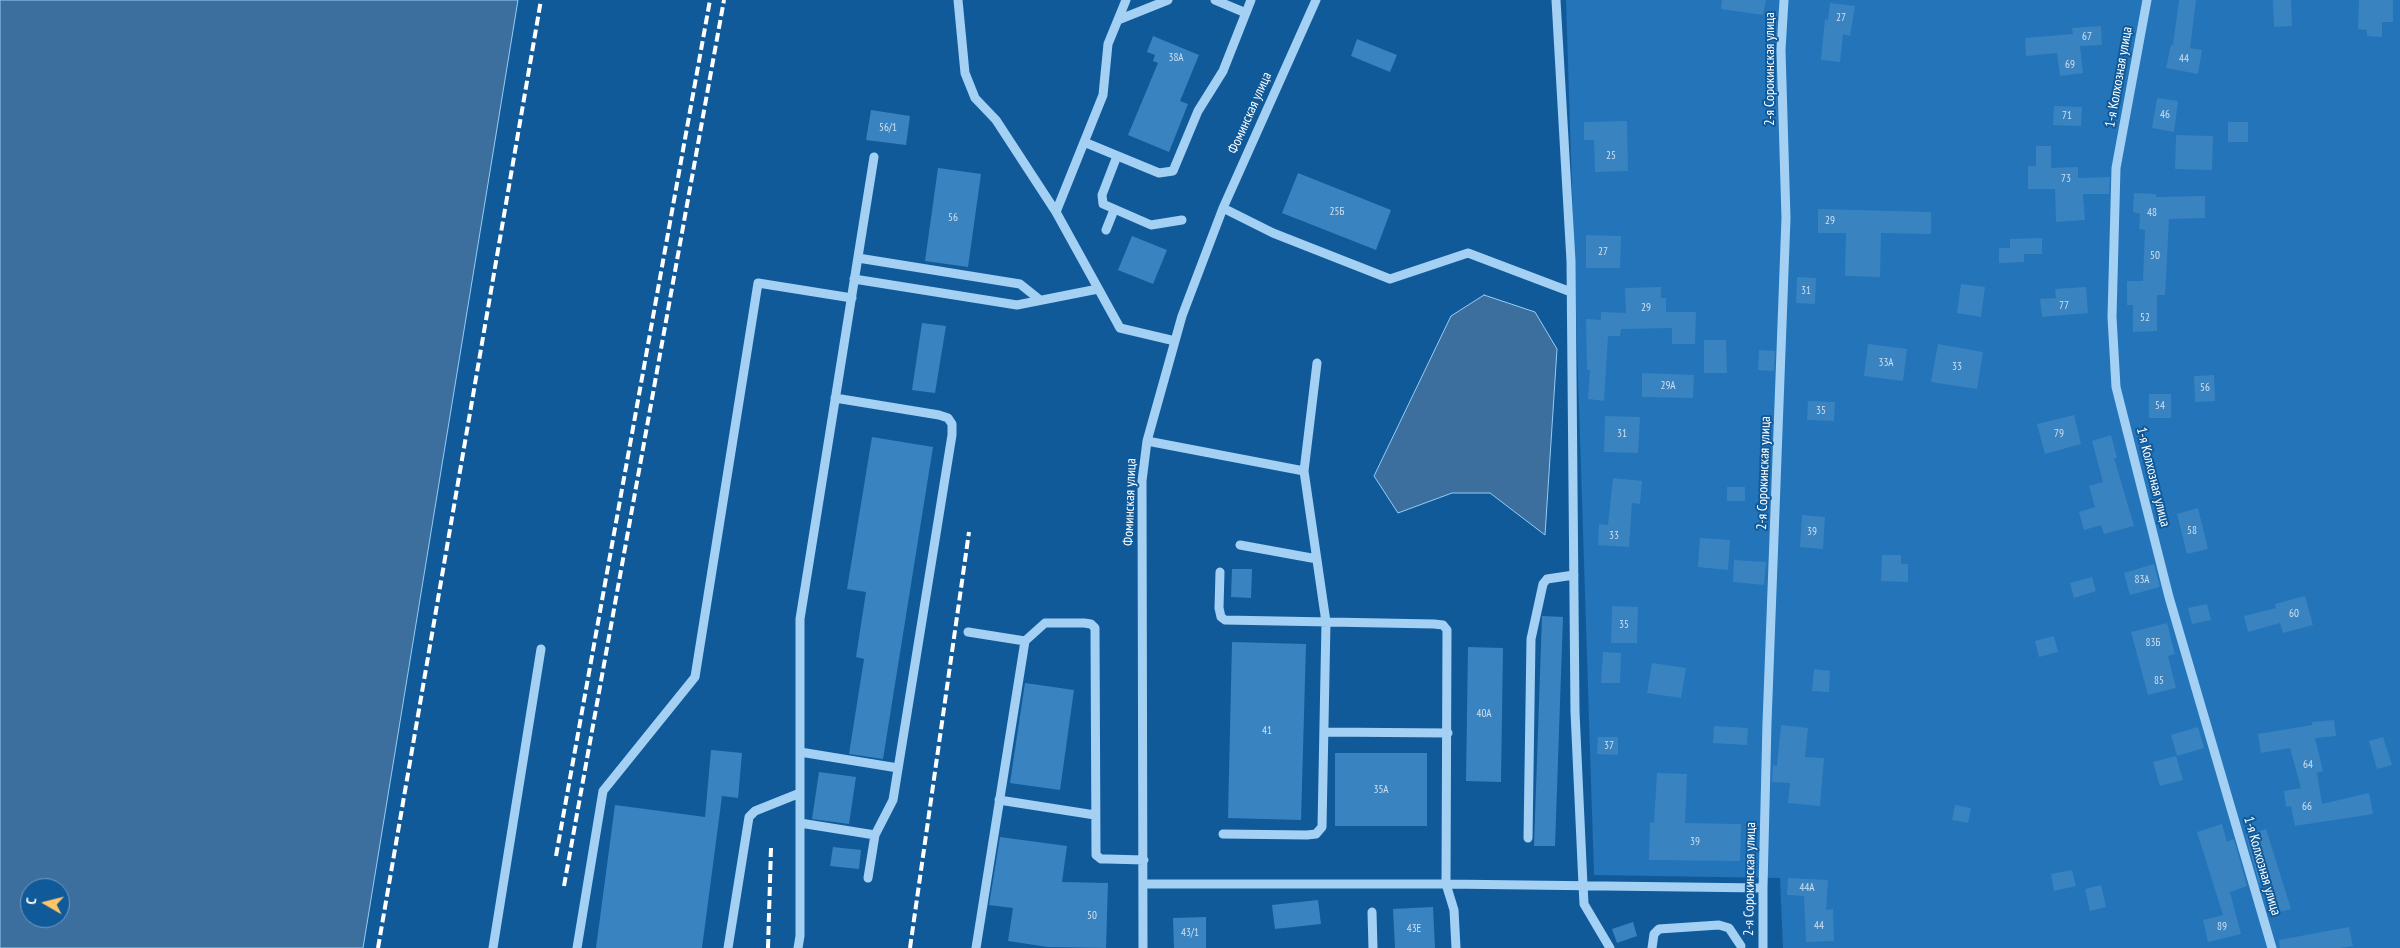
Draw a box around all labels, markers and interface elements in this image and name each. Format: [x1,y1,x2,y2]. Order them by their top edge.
house number: 27 [1836,11,1846,25]
street label: 2-я Сорокинская улица [1762,12,1778,126]
street label: 1-я Колхозная улица [2102,25,2136,129]
house number: 67 [2082,30,2092,44]
house number: 38А [1168,51,1184,65]
house number: 44 [2179,52,2189,66]
house number: 69 [2065,58,2075,72]
street label: Фоминская улица [1225,70,1275,156]
house number: 46 [2160,108,2170,122]
house number: 71 [2062,109,2072,123]
house number: 56/1 [879,121,897,135]
house number: 25 [1606,149,1616,163]
house number: 73 [2061,172,2071,186]
house number: 25Б [1330,205,1344,219]
house number: 48 [2147,206,2157,220]
house number: 56 [948,211,958,225]
house number: 29 [1825,214,1835,228]
house number: 27 [1598,245,1608,259]
house number: 50 [2150,249,2160,263]
house number: 31 [1801,284,1811,298]
house number: 77 [2059,299,2069,313]
house number: 29 [1641,301,1651,315]
house number: 52 [2140,311,2150,325]
house number: 33А [1878,356,1894,370]
house number: 33 [1952,360,1962,374]
house number: 29А [1660,379,1676,393]
house number: 56 [2200,381,2210,395]
house number: 54 [2155,399,2165,413]
house number: 35 [1816,404,1826,418]
street label: 2-я Сорокинская улица [1754,416,1774,530]
street label: 1-я Колхозная улица [2133,425,2173,529]
house number: 31 [1617,427,1627,441]
house number: 79 [2054,427,2064,441]
street label: Фоминская улица [1120,458,1140,546]
house number: 58 [2187,524,2197,538]
house number: 39 [1807,525,1817,539]
house number: 33 [1609,529,1619,543]
house number: 83А [2134,573,2150,587]
house number: 60 [2289,607,2299,621]
house number: 35 [1619,618,1629,632]
house number: 83Б [2146,636,2160,650]
house number: 85 [2154,674,2164,688]
house number: 40А [1476,707,1492,721]
house number: 41 [1262,724,1272,738]
house number: 37 [1604,739,1614,753]
house number: 64 [2303,758,2313,772]
house number: 35А [1373,783,1389,797]
house number: 66 [2302,800,2312,814]
street label: 1-я Колхозная улица [2240,815,2284,917]
street label: 2-я Сорокинская улица [1741,822,1759,936]
house number: 39 [1690,835,1700,849]
north arrow [20,878,70,928]
house number: 44А [1799,881,1815,895]
text: С [22,897,40,905]
house number: 50 [1087,909,1097,923]
house number: 44 [1814,919,1824,933]
house number: 89 [2217,920,2227,934]
house number: 43Е [1407,922,1421,936]
house number: 43/1 [1181,926,1199,940]

